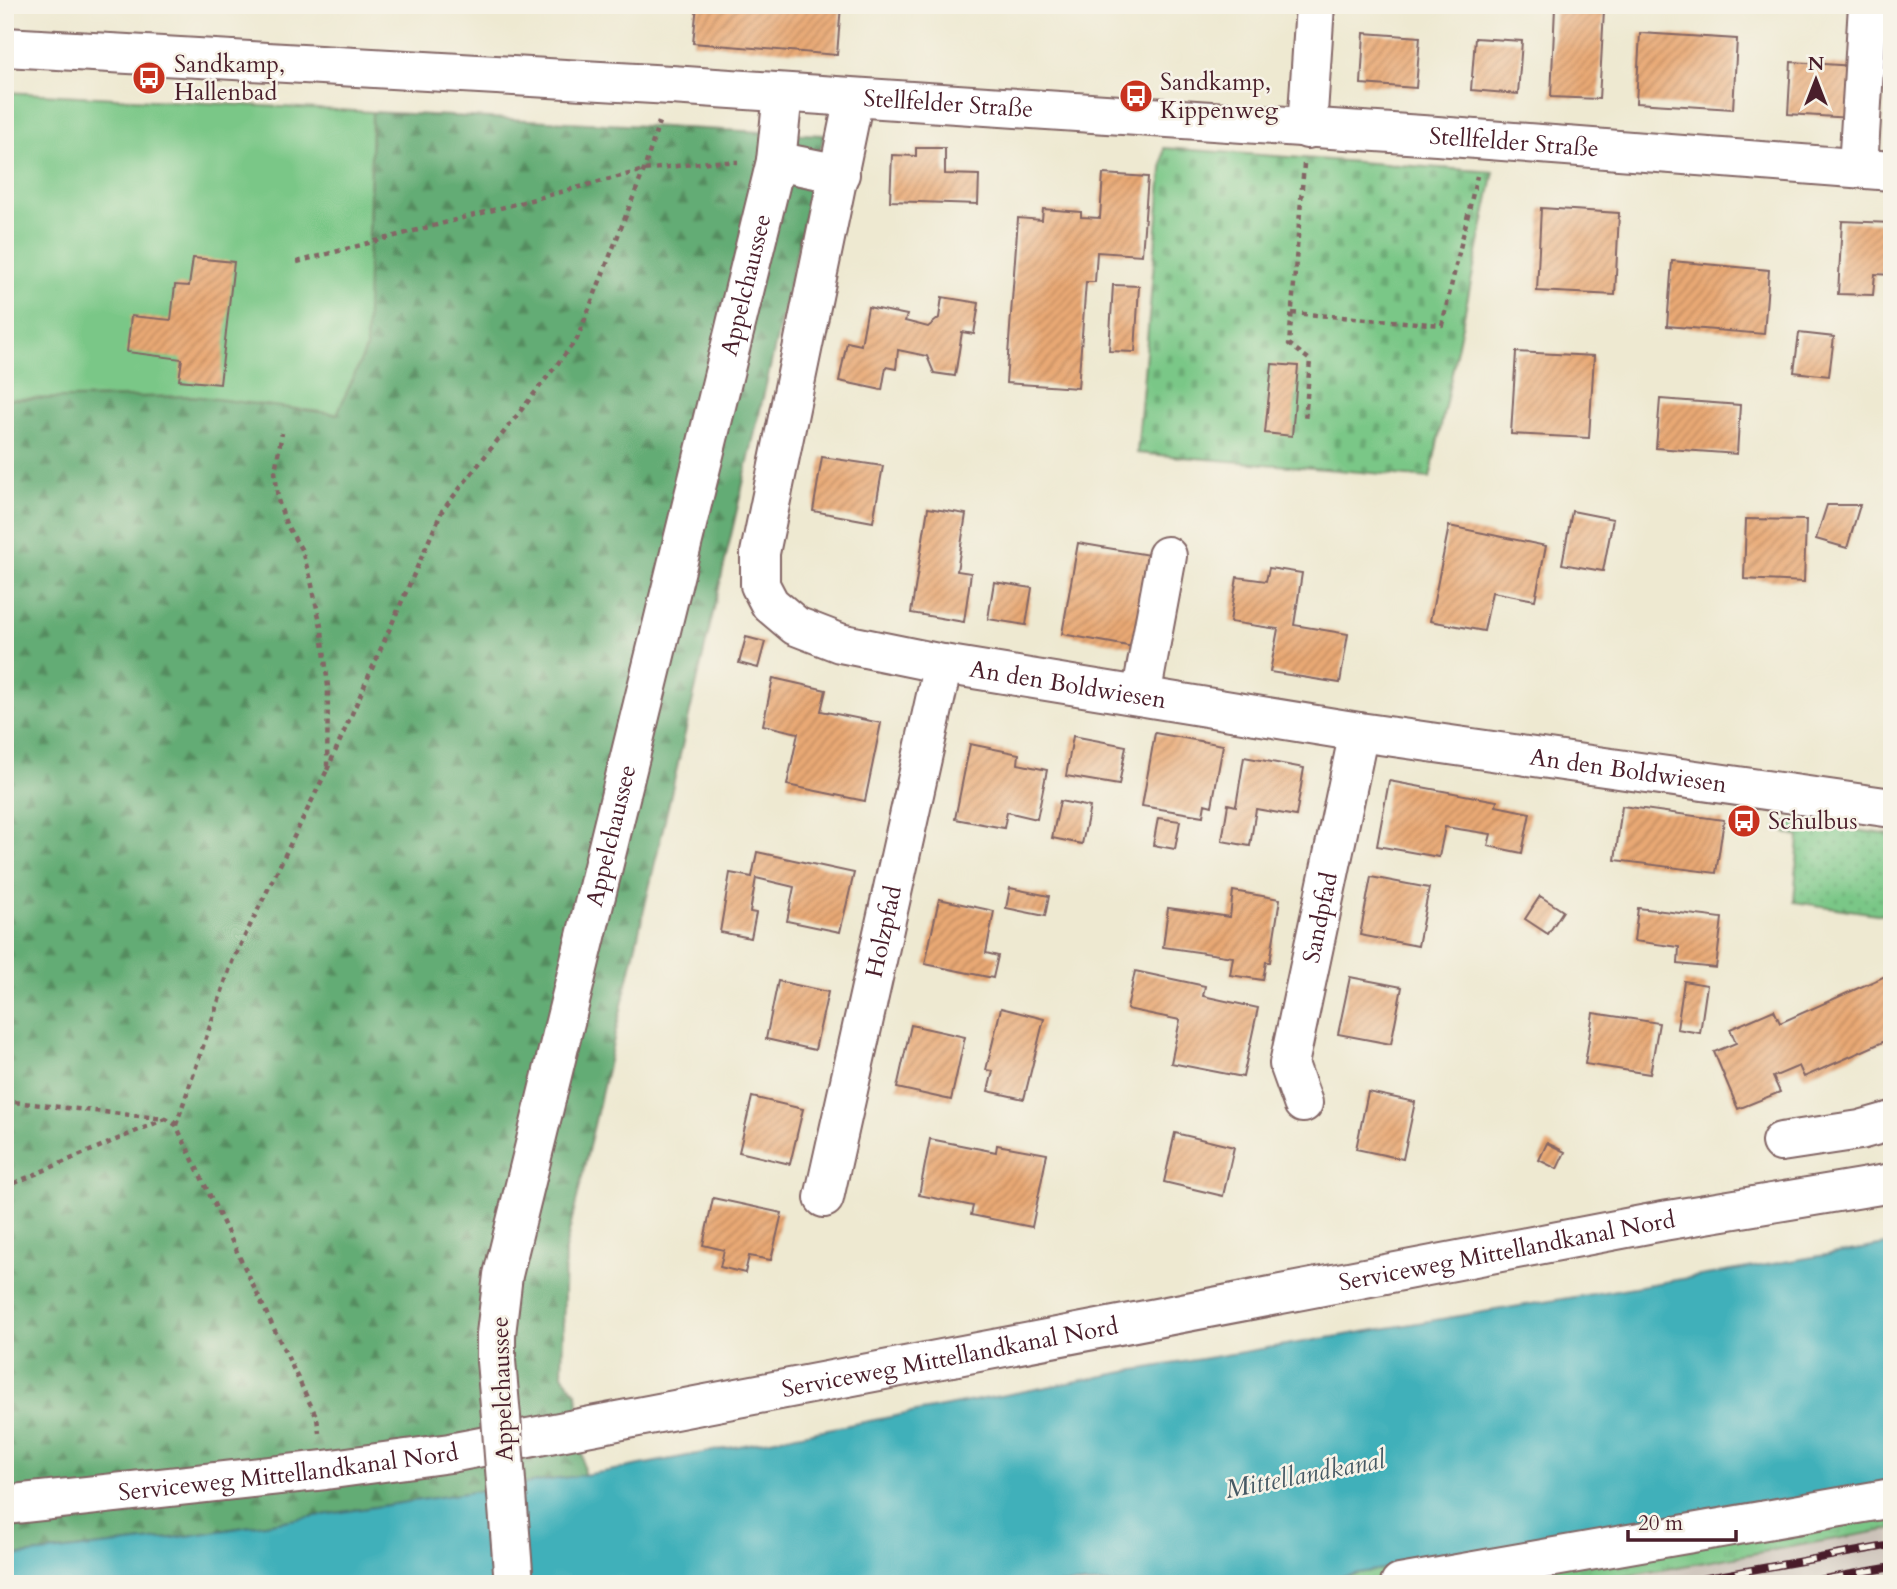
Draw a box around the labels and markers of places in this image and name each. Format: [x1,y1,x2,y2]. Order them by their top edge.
place label: Sandkamp, Hallenbad [174,48,285,109]
bus stop icon: Sandkamp, Hallenbad [130,59,168,97]
place label: Sandkamp, Kippenweg [1160,66,1279,127]
bus stop icon: Sandkamp, Kippenweg [1117,77,1155,115]
bus stop icon: Schulbus [1725,802,1763,840]
place label: Schulbus [1768,805,1858,838]

